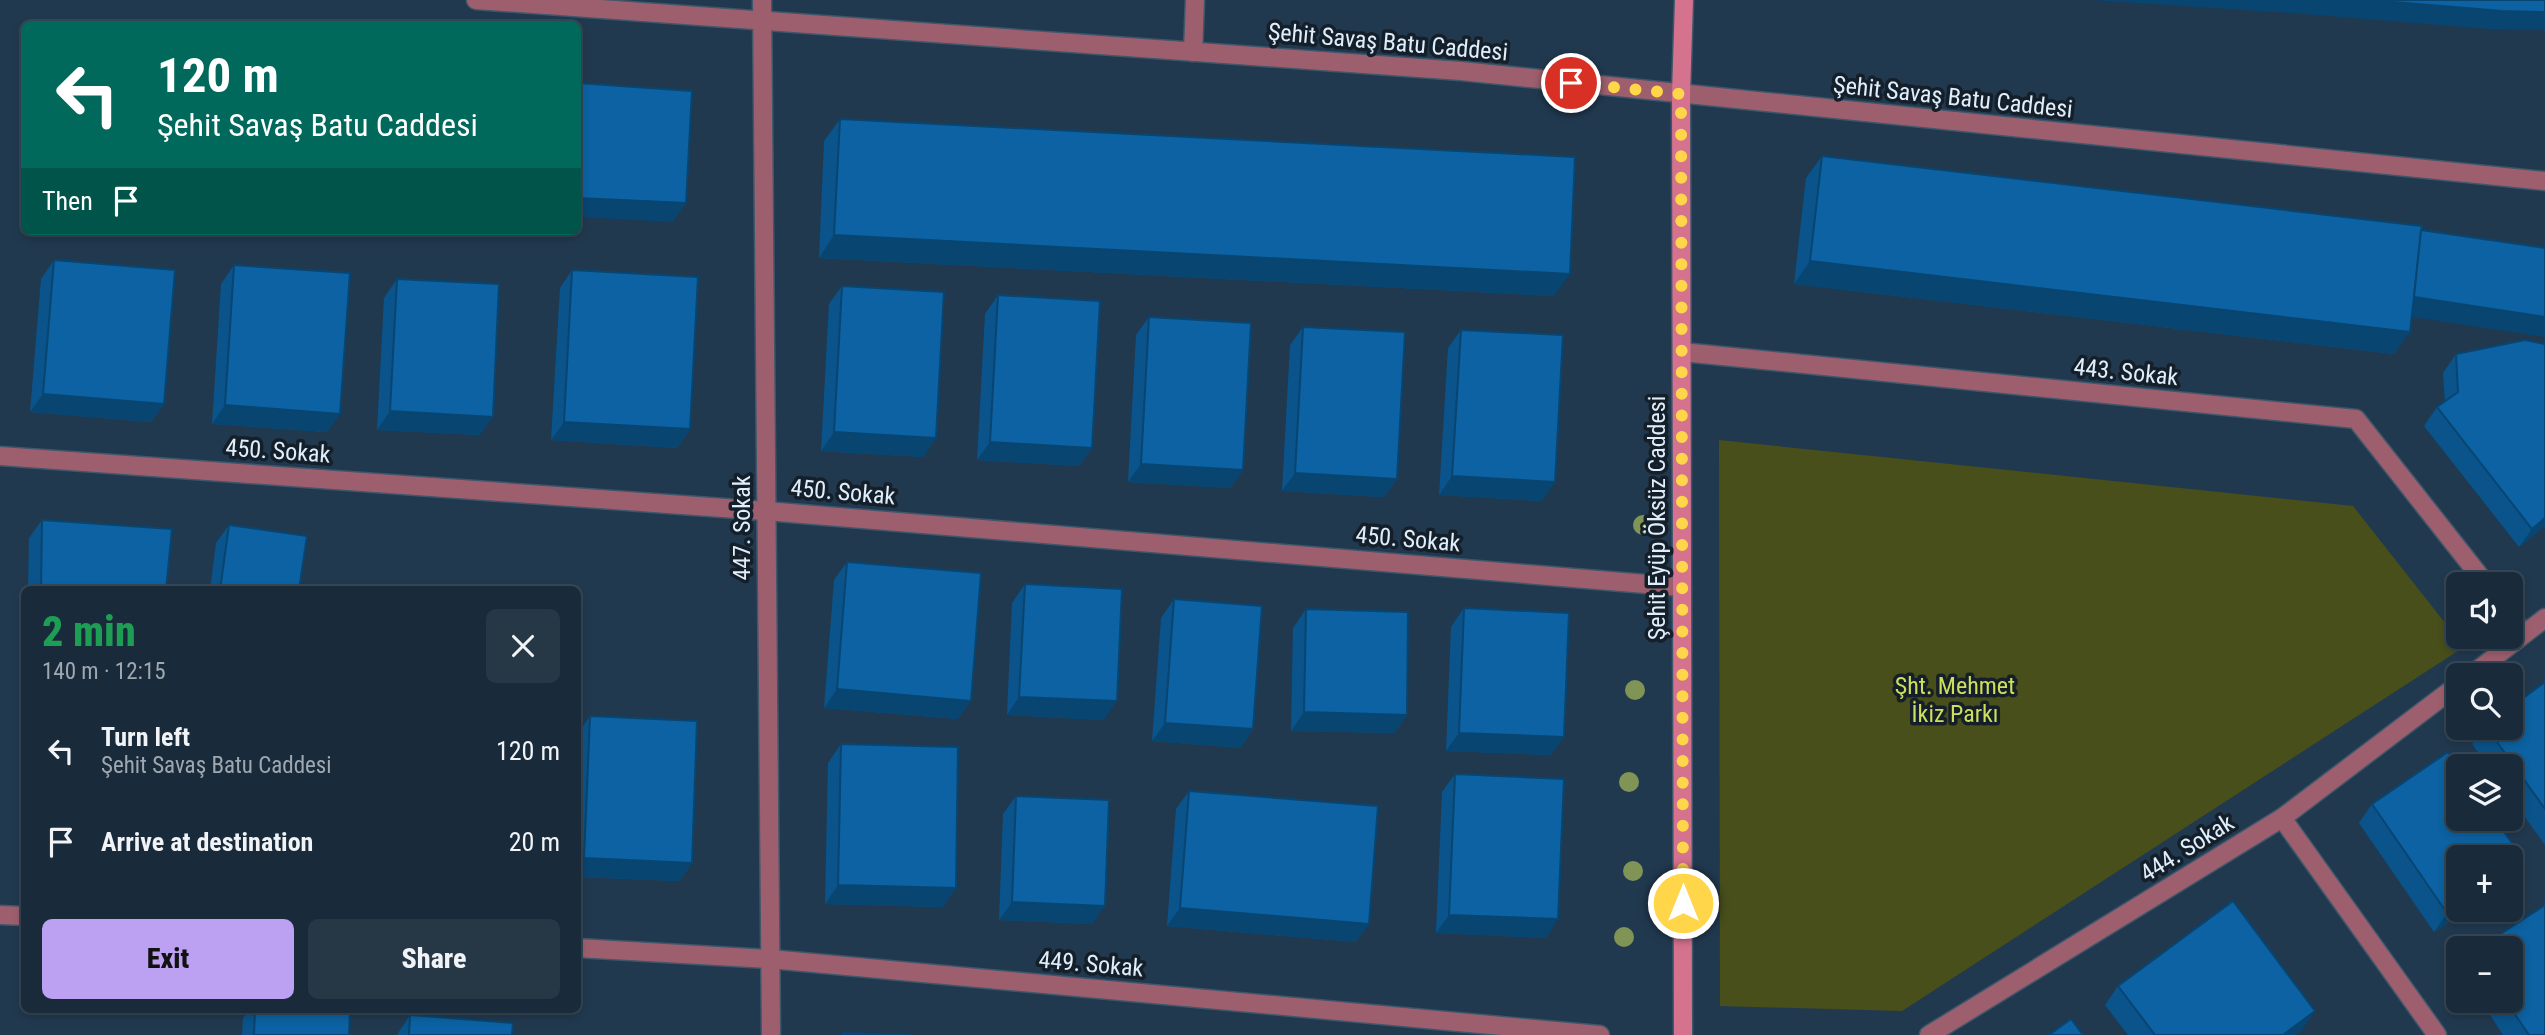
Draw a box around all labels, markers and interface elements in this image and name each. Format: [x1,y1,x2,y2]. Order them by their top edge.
street label: Şehit Savaş Batu Caddesi [1267,18,1509,66]
text: 120 m [157,47,279,104]
icon: left [42,49,133,140]
pin [1541,53,1601,113]
icon: arrive [1552,64,1590,102]
street label: Şehit Savaş Batu Caddesi [1832,70,2074,124]
text: Şehit Savaş Batu Caddesi [157,106,478,144]
icon: arrive [107,182,145,220]
text: Then [42,186,93,216]
street label: 443. Sokak [2072,353,2180,391]
street label: Şehit Eyüp Öksüz Caddesi [1643,396,1671,640]
street label: 450. Sokak [225,433,332,469]
street label: 450. Sokak [789,473,897,511]
street label: 447. Sokak [728,475,756,581]
street label: 450. Sokak [1354,520,1462,558]
map controls [2446,572,2523,1013]
button: sound [2446,572,2523,649]
text: 2 min [42,607,136,656]
button: close [486,609,560,683]
text: 140 m · 12:15 [42,658,166,685]
button: search [2446,663,2523,740]
park label: Şht. Mehmet İkiz Parkı [1895,672,2015,728]
text: Turn left [101,722,190,752]
icon: left [42,732,80,770]
text: 120 m [496,736,560,766]
text: Şehit Savaş Batu Caddesi [101,752,332,779]
button: layers [2446,754,2523,831]
street label: 444. Sokak [2135,808,2239,888]
icon: arrive [42,823,80,861]
text: Arrive at destination [101,827,313,857]
text: 20 m [509,827,560,857]
button: + [2446,845,2523,922]
position arrow [1646,866,1720,940]
button: Exit [42,919,294,999]
button: Share [308,919,560,999]
button: − [2446,936,2523,1013]
street label: 449. Sokak [1037,945,1145,983]

